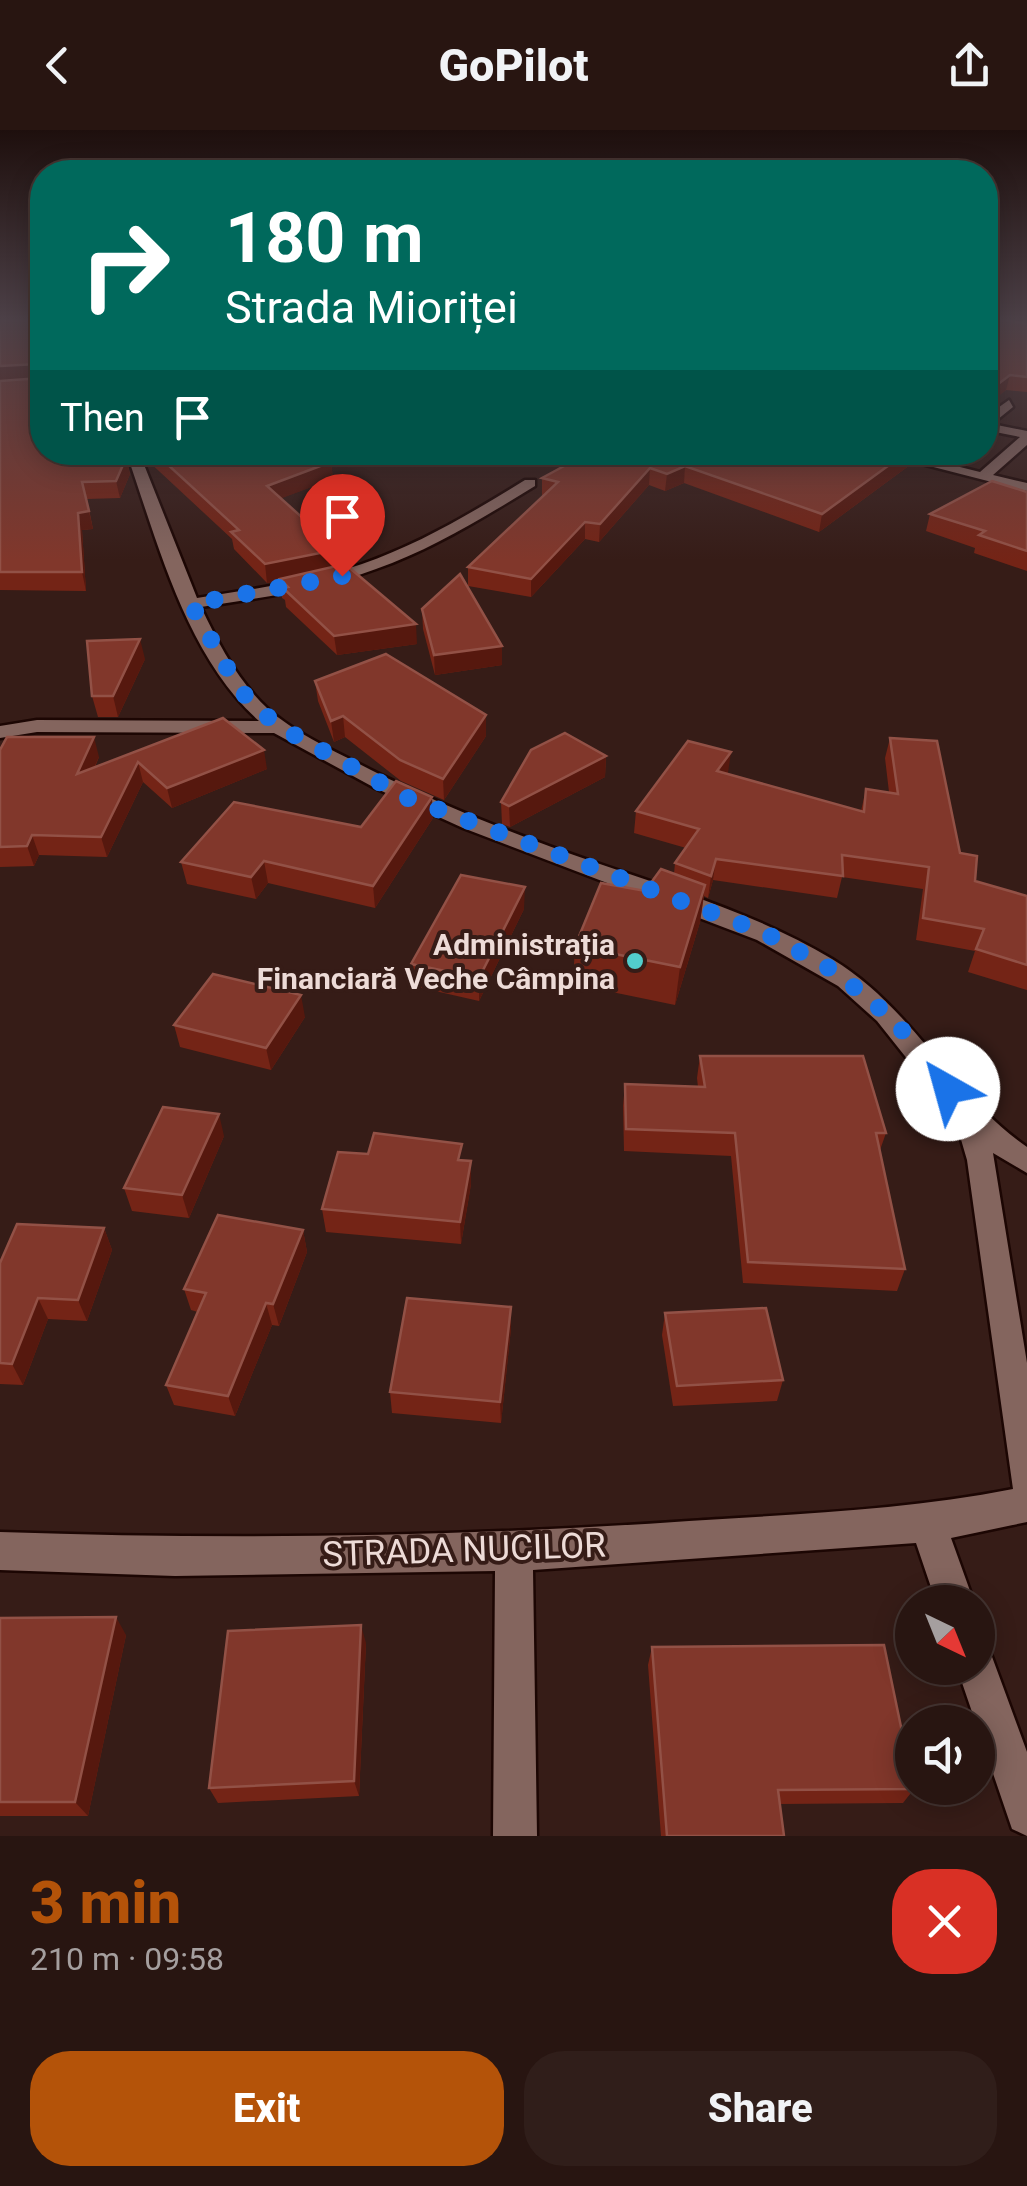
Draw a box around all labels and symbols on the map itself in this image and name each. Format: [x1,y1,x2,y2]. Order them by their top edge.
pin [300,474,385,577]
place label: Administrația Financiară Veche Câmpina [257,927,615,996]
marker: Administrația Financiară Veche Câmpina [624,950,646,972]
position arrow [896,1037,1000,1141]
street label: STRADA NUCILOR [322,1525,606,1575]
north arrow [895,1585,995,1685]

